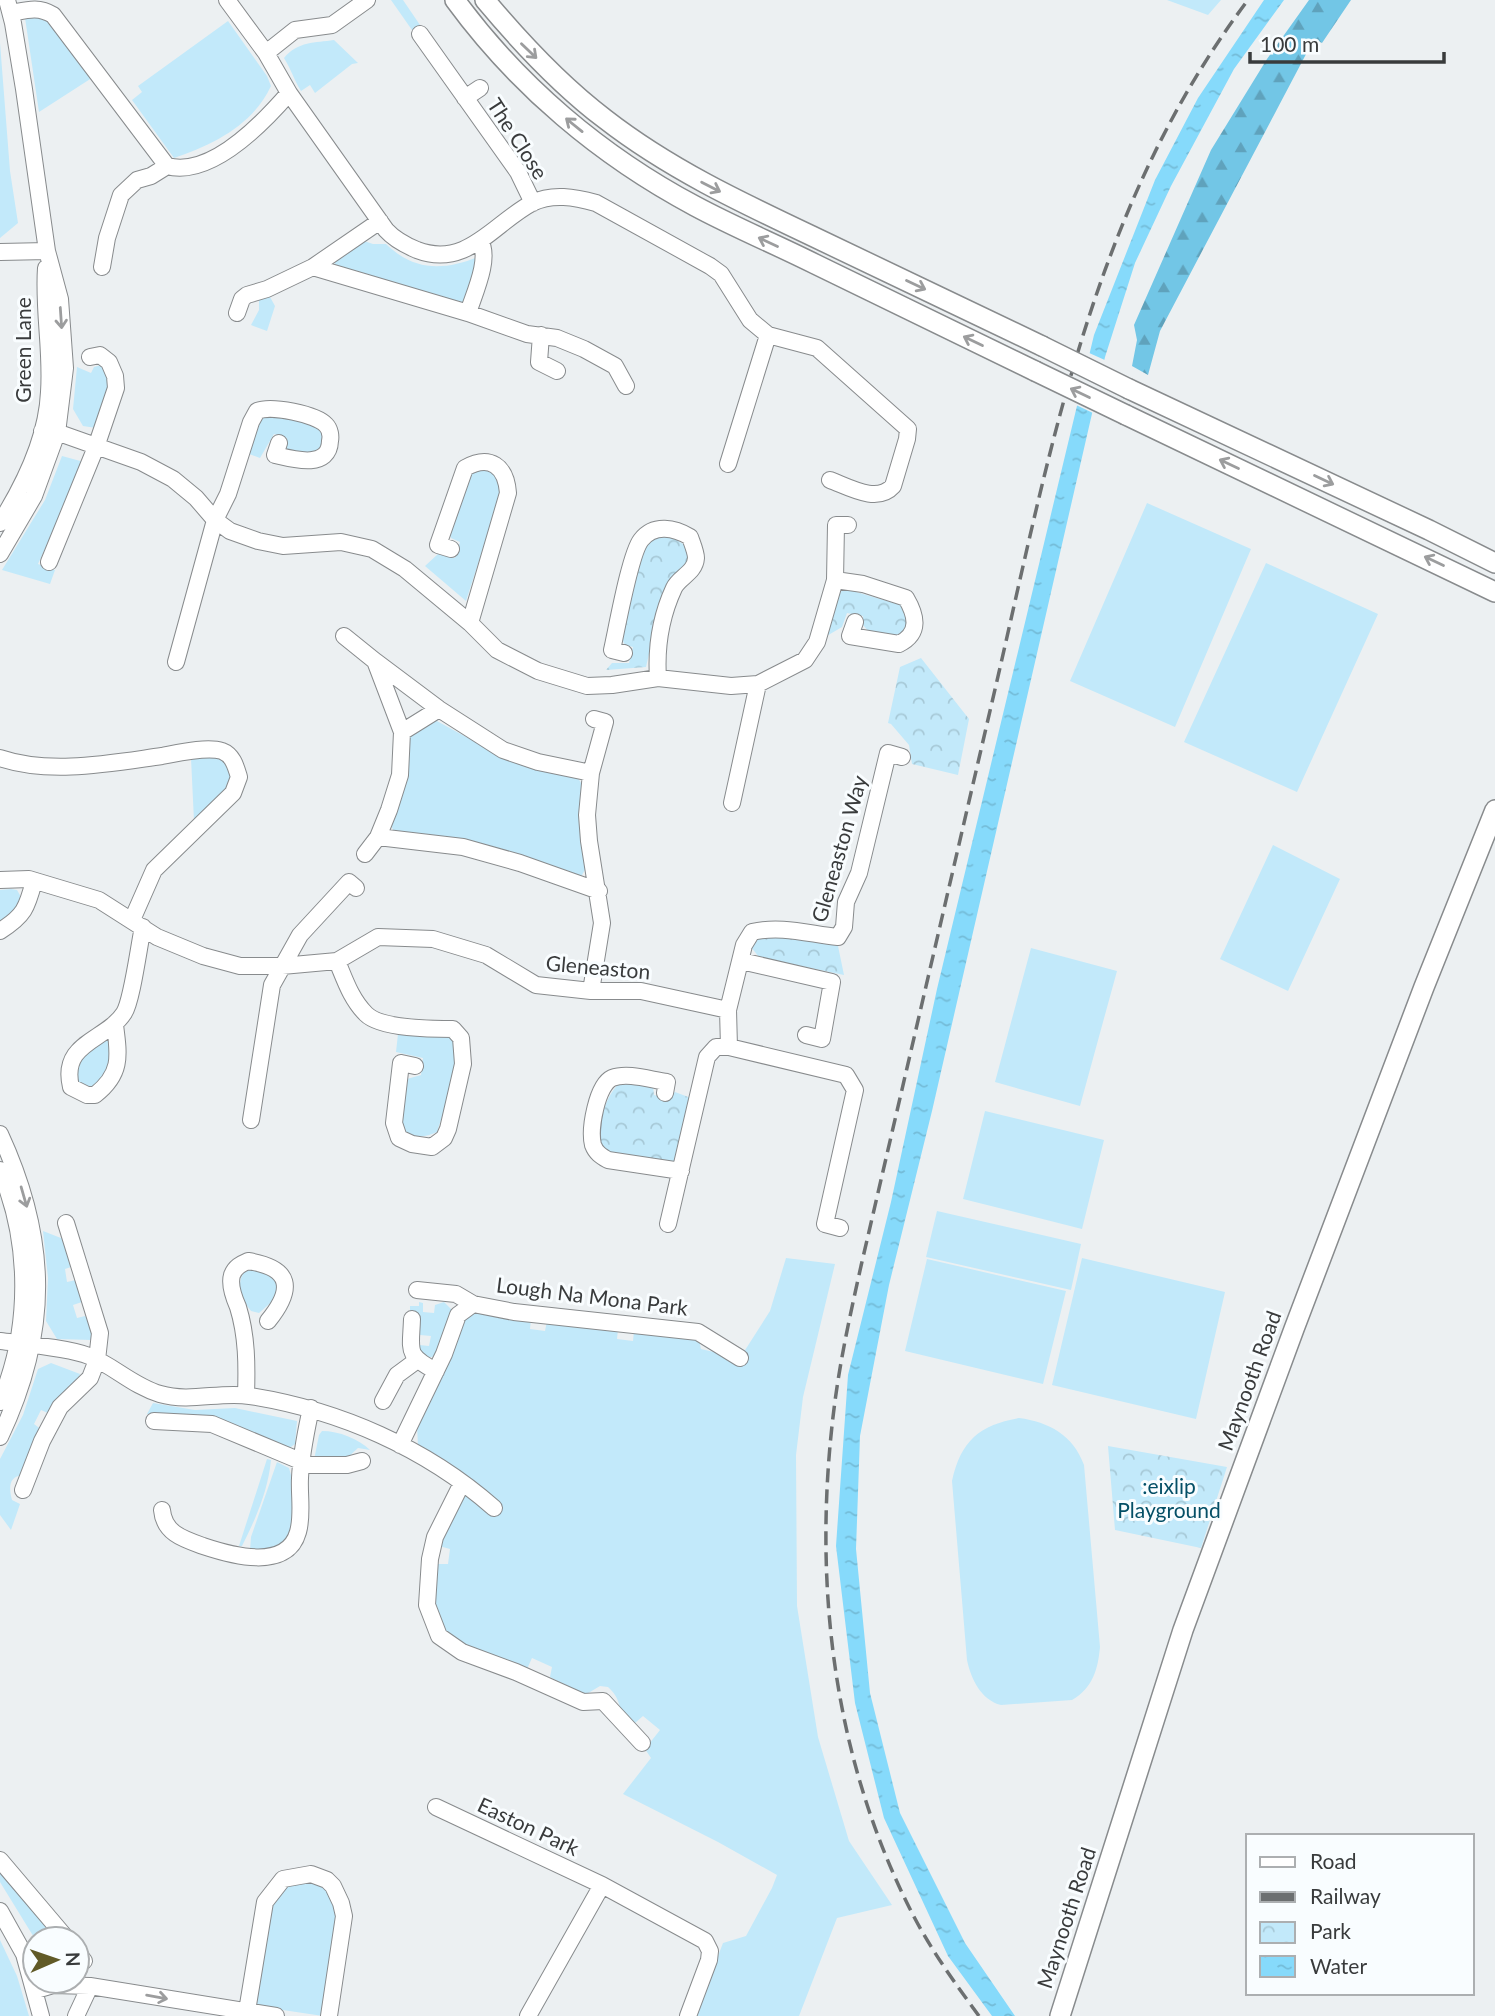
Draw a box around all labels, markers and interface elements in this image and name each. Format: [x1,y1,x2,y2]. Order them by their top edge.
scale bar [1250,21,1444,65]
text: 100 m [1260,31,1319,56]
one-way arrow [521,43,538,60]
street label: The Close [483,93,554,183]
one-way arrow [565,118,584,133]
one-way arrow [700,180,721,194]
one-way arrow [758,235,780,248]
one-way arrow [905,279,926,293]
street label: Green Lane [10,297,35,403]
one-way arrow [55,306,68,328]
one-way arrow [963,334,984,347]
one-way arrow [1070,386,1091,399]
one-way arrow [1218,456,1239,469]
one-way arrow [1313,474,1334,487]
one-way arrow [1424,554,1445,567]
street label: Gleneaston Way [806,772,871,925]
street label: Gleneaston [545,949,651,984]
one-way arrow [18,1186,31,1208]
street label: Lough Na Mona Park [495,1271,690,1320]
street label: Maynooth Road [1212,1307,1285,1454]
park label: :eixlip Playground [1117,1473,1221,1522]
street label: Easton Park [474,1791,584,1860]
legend [1246,1834,1474,1995]
street label: Maynooth Road [1031,1844,1100,1991]
text: Road [1310,1848,1357,1873]
text: Railway [1310,1883,1381,1908]
text: Park [1310,1918,1351,1943]
north arrow [21,1925,91,1995]
text: N [62,1952,85,1967]
text: Water [1310,1953,1367,1978]
one-way arrow [145,1991,168,2004]

